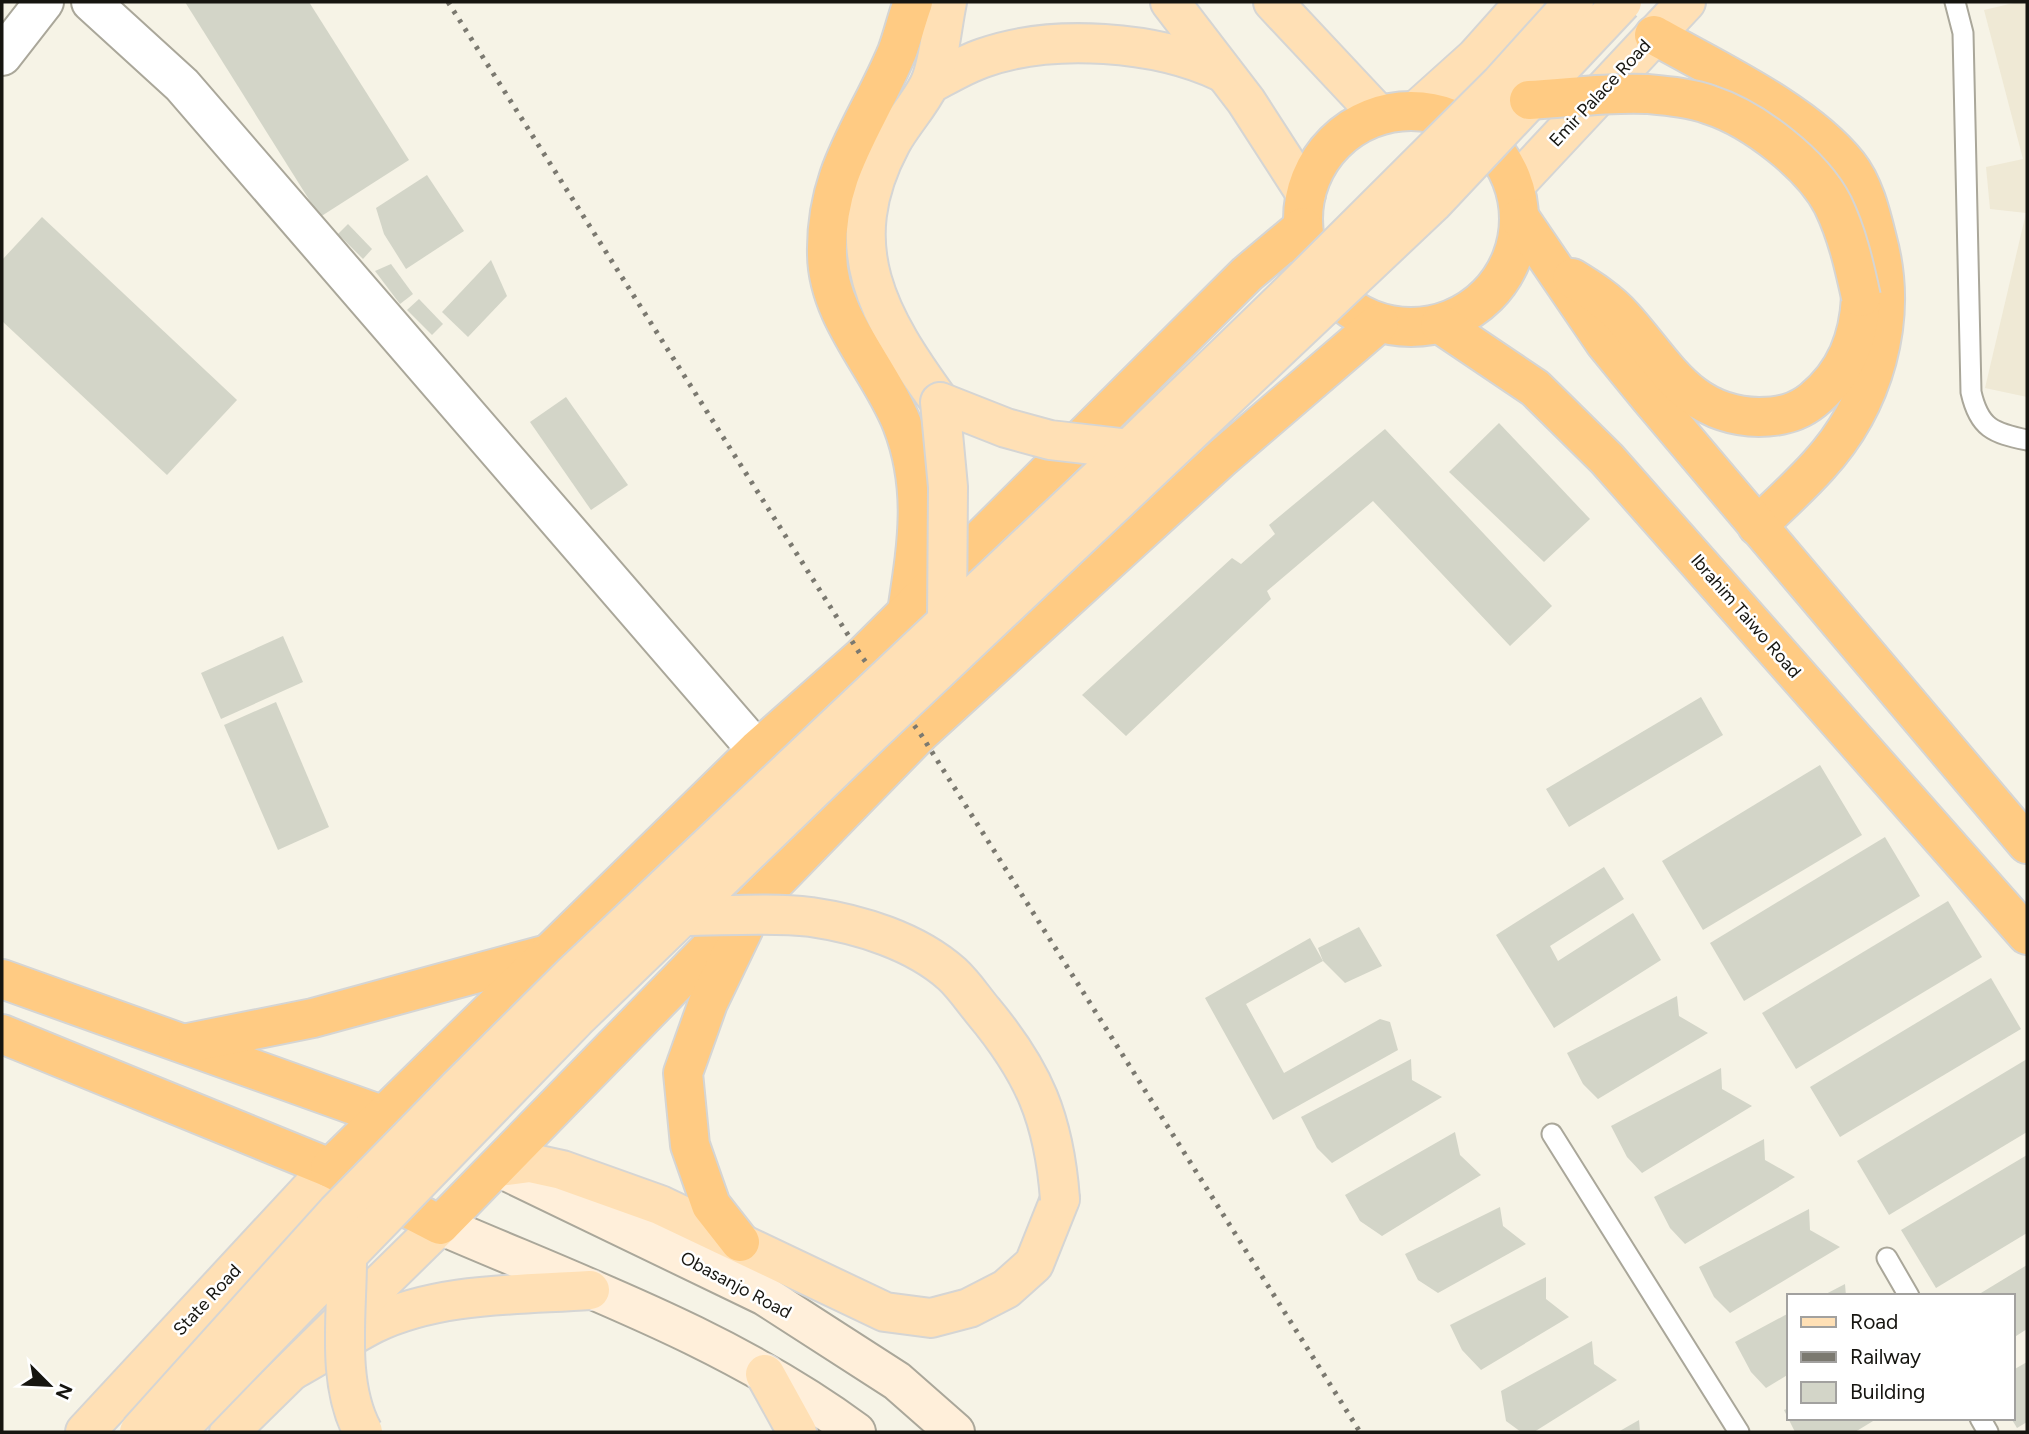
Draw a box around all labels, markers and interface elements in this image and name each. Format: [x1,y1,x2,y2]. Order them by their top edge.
street label: Emir Palace Road [1545,35,1655,151]
street label: Ibrahim Taiwo Road [1686,550,1806,682]
street label: Obasanjo Road [677,1247,795,1323]
street label: State Road [168,1260,246,1340]
legend [1787,1294,2015,1420]
text: Road [1850,1309,1898,1334]
text: Railway [1850,1344,1921,1369]
north arrow [14,1350,84,1420]
text: Building [1850,1379,1925,1404]
text: N [51,1380,78,1403]

